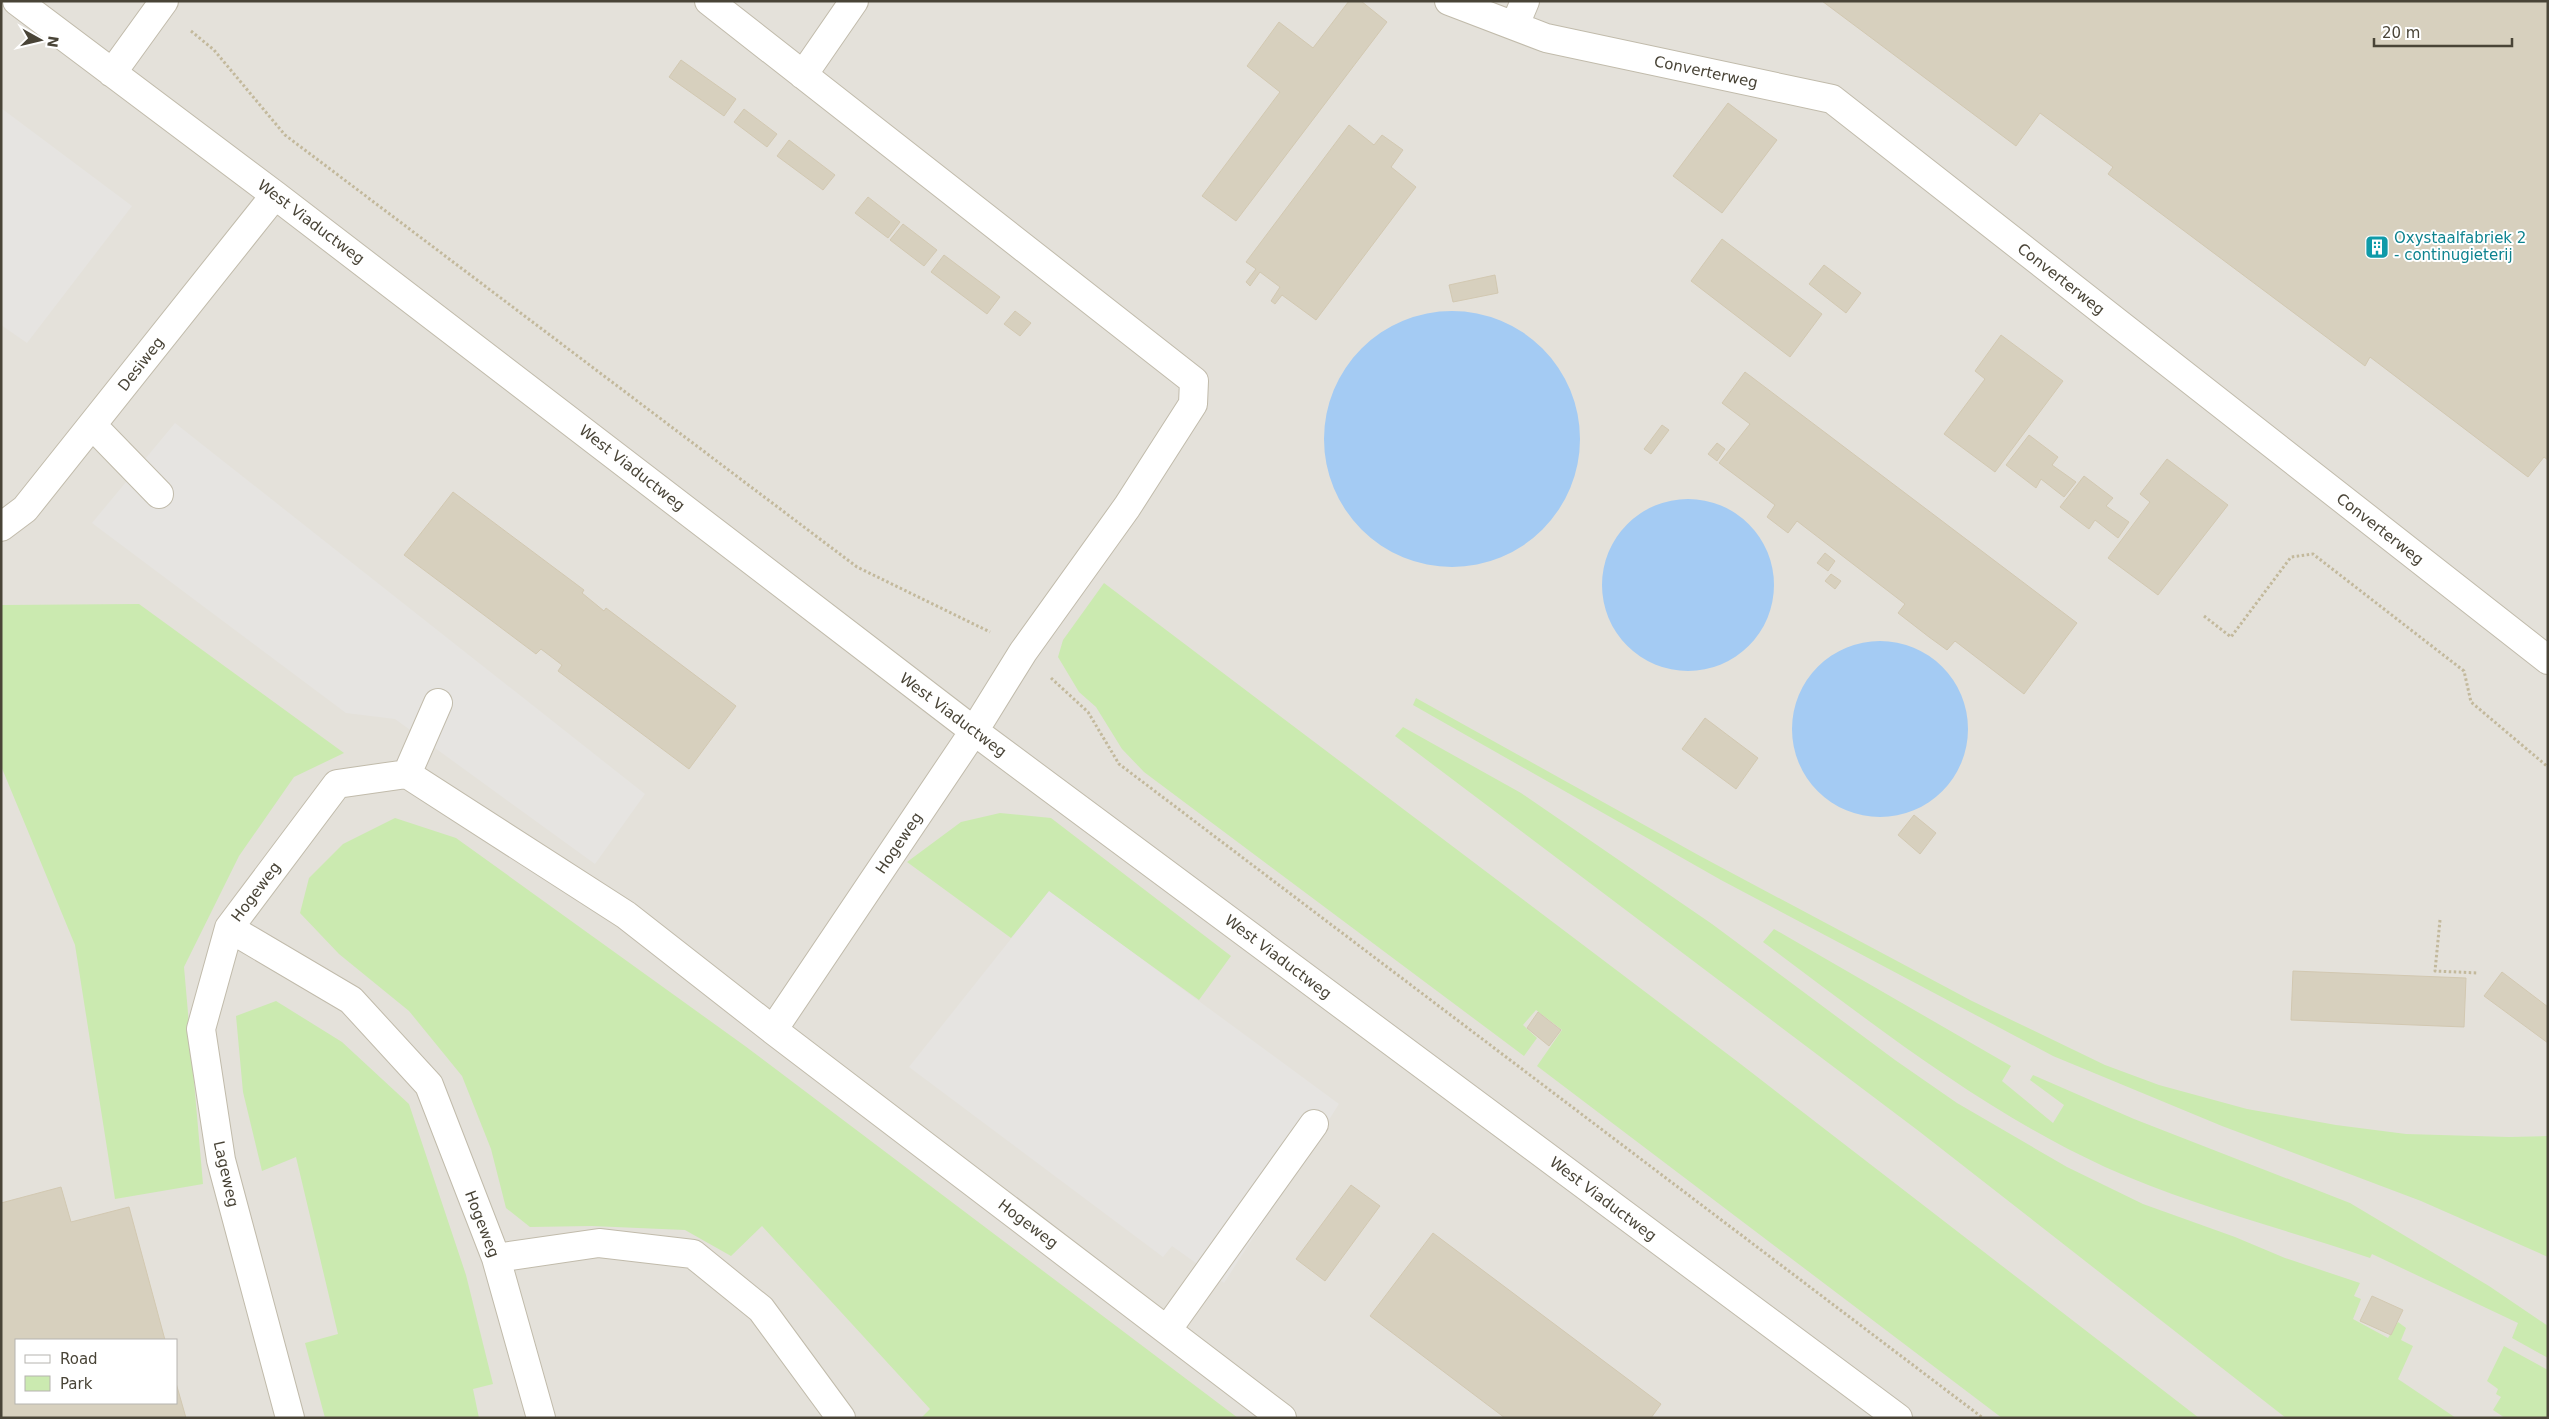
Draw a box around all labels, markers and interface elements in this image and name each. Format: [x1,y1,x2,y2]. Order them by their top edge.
north arrow [15,15,65,65]
scale bar [2374,15,2512,47]
text: 20 m [2382,24,2420,42]
text: N [44,35,62,49]
street label: Converterweg [1652,52,1760,92]
street label: West Viaductweg [254,176,368,268]
place label: Oxystaalfabriek 2 - continugieterij [2394,229,2526,264]
building icon: Oxystaalfabriek 2 - continugieterij [2364,234,2390,260]
street label: Converterweg [2014,239,2108,319]
street label: Desiweg [114,333,168,395]
street label: West Viaductweg [576,421,688,515]
street label: Converterweg [2333,489,2427,569]
street label: West Viaductweg [896,669,1010,761]
street label: Hogeweg [872,809,926,877]
street label: Hogeweg [228,859,284,925]
street label: West Viaductweg [1221,911,1335,1003]
street label: Lageweg [210,1139,242,1209]
street label: West Viaductweg [1546,1153,1660,1245]
street label: Hogeweg [461,1188,503,1260]
street label: Hogeweg [995,1196,1061,1252]
legend [15,1339,178,1404]
text: Road [60,1350,98,1368]
text: Park [60,1375,93,1393]

